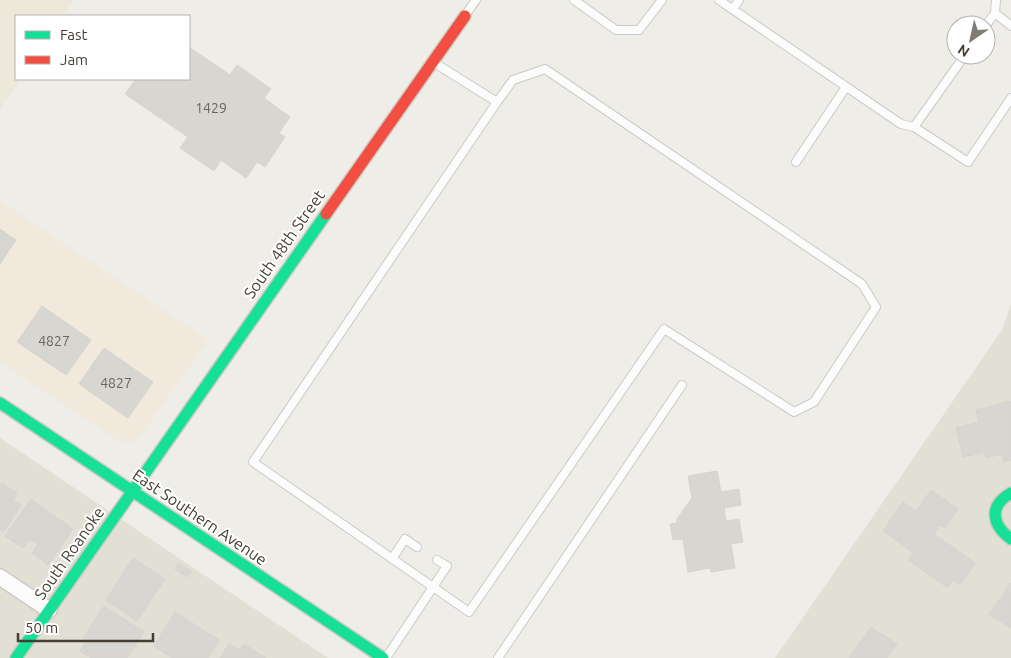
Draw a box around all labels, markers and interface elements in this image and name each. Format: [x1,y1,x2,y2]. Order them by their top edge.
legend [15,15,190,80]
north arrow [946,15,996,65]
text: Fast [60,26,88,43]
text: N [955,41,973,60]
text: Jam [60,51,88,68]
house number: 1429 [195,100,227,116]
street label: South 48th Street [240,186,328,301]
house number: 4827 [38,333,70,349]
house number: 4827 [100,375,132,391]
street label: East Southern Avenue [129,465,271,569]
street label: South Roanoke [30,503,108,603]
scale bar [18,610,152,642]
text: 50 m [25,619,58,636]

